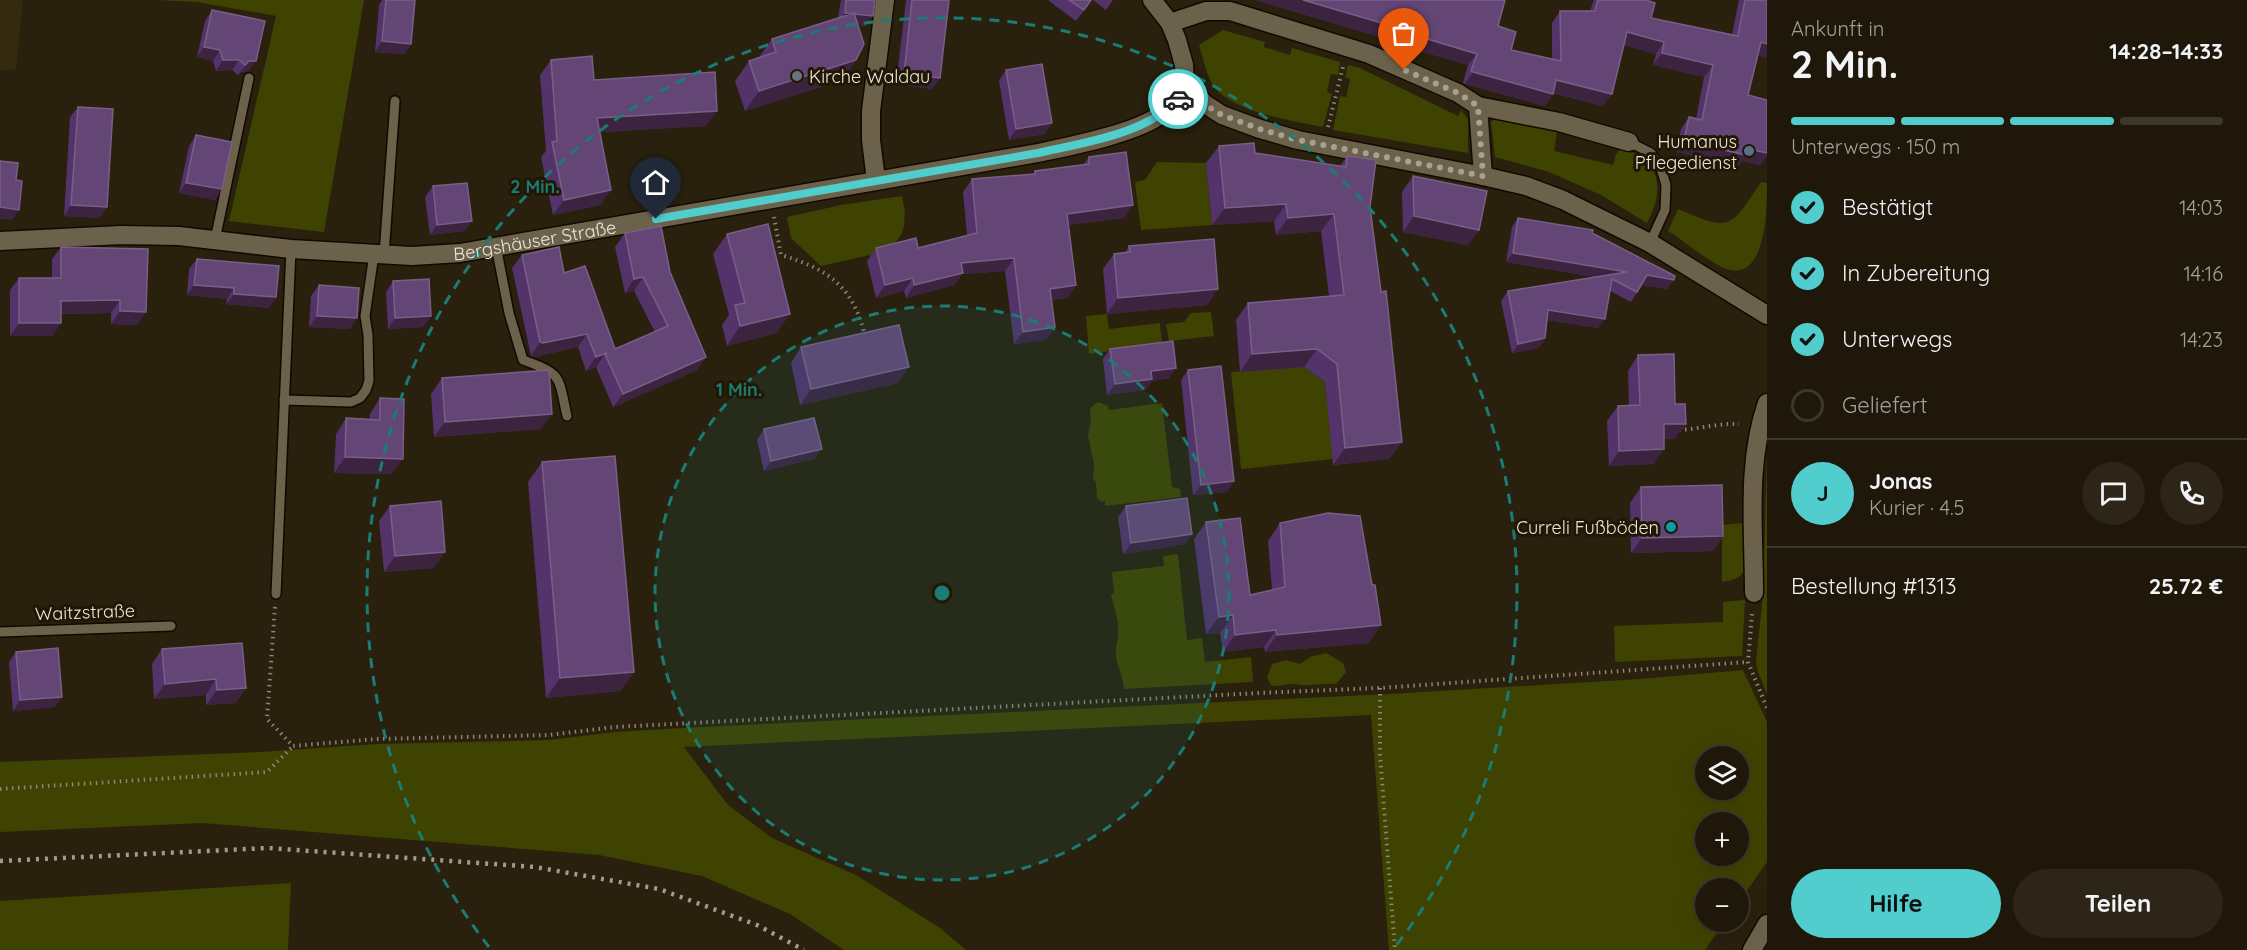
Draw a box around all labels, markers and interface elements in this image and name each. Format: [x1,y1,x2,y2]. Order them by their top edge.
pin [1378,8,1429,70]
text: Ankunft in [1791,16,1884,41]
icon: bag [1387,17,1420,50]
text: 14:28–14:33 [2109,37,2223,65]
text: 2 Min. [1791,39,1898,88]
place label: Kirche Waldau [809,65,930,88]
marker: Kirche Waldau [790,69,804,83]
courier [1148,69,1208,129]
icon: car [1162,83,1195,116]
place label: Humanus Pflegedienst [1635,130,1737,174]
text: Unterwegs · 150 m [1791,134,1960,159]
marker: Humanus Pflegedienst [1742,144,1756,158]
pin [630,157,681,219]
icon: home [639,166,672,199]
text: 2 Min. [510,175,560,198]
icon: check [1791,191,1824,224]
text: Bestätigt [1842,193,1933,221]
text: 14:03 [2179,195,2223,220]
street label: Bergshäuser Straße [453,215,618,265]
icon: check [1791,257,1824,290]
text: In Zubereitung [1842,259,1990,287]
text: 14:16 [2183,261,2223,286]
icon: check [1791,323,1824,356]
text: Unterwegs [1842,325,1952,353]
text: 14:23 [2180,327,2223,352]
text: 1 Min. [716,378,762,401]
text: Geliefert [1842,391,1927,419]
button: chat [2082,462,2145,525]
button: phone [2160,462,2223,525]
text: Jonas [1869,467,1932,495]
text: J [1816,479,1829,507]
text: Kurier · 4.5 [1869,495,1965,520]
place label: Curreli Fußböden [1516,516,1659,539]
marker: Curreli Fußböden [1664,520,1678,534]
text: Bestellung #1313 [1791,572,1957,600]
text: 25.72 € [2149,572,2223,600]
centre of rings [932,583,952,603]
street label: Waitzstraße [35,599,135,625]
map controls [1695,746,1749,932]
button: layers [1695,746,1749,800]
button: + [1695,812,1749,866]
button: Hilfe [1791,869,2001,938]
button: Teilen [2013,869,2223,938]
button: − [1695,878,1749,932]

